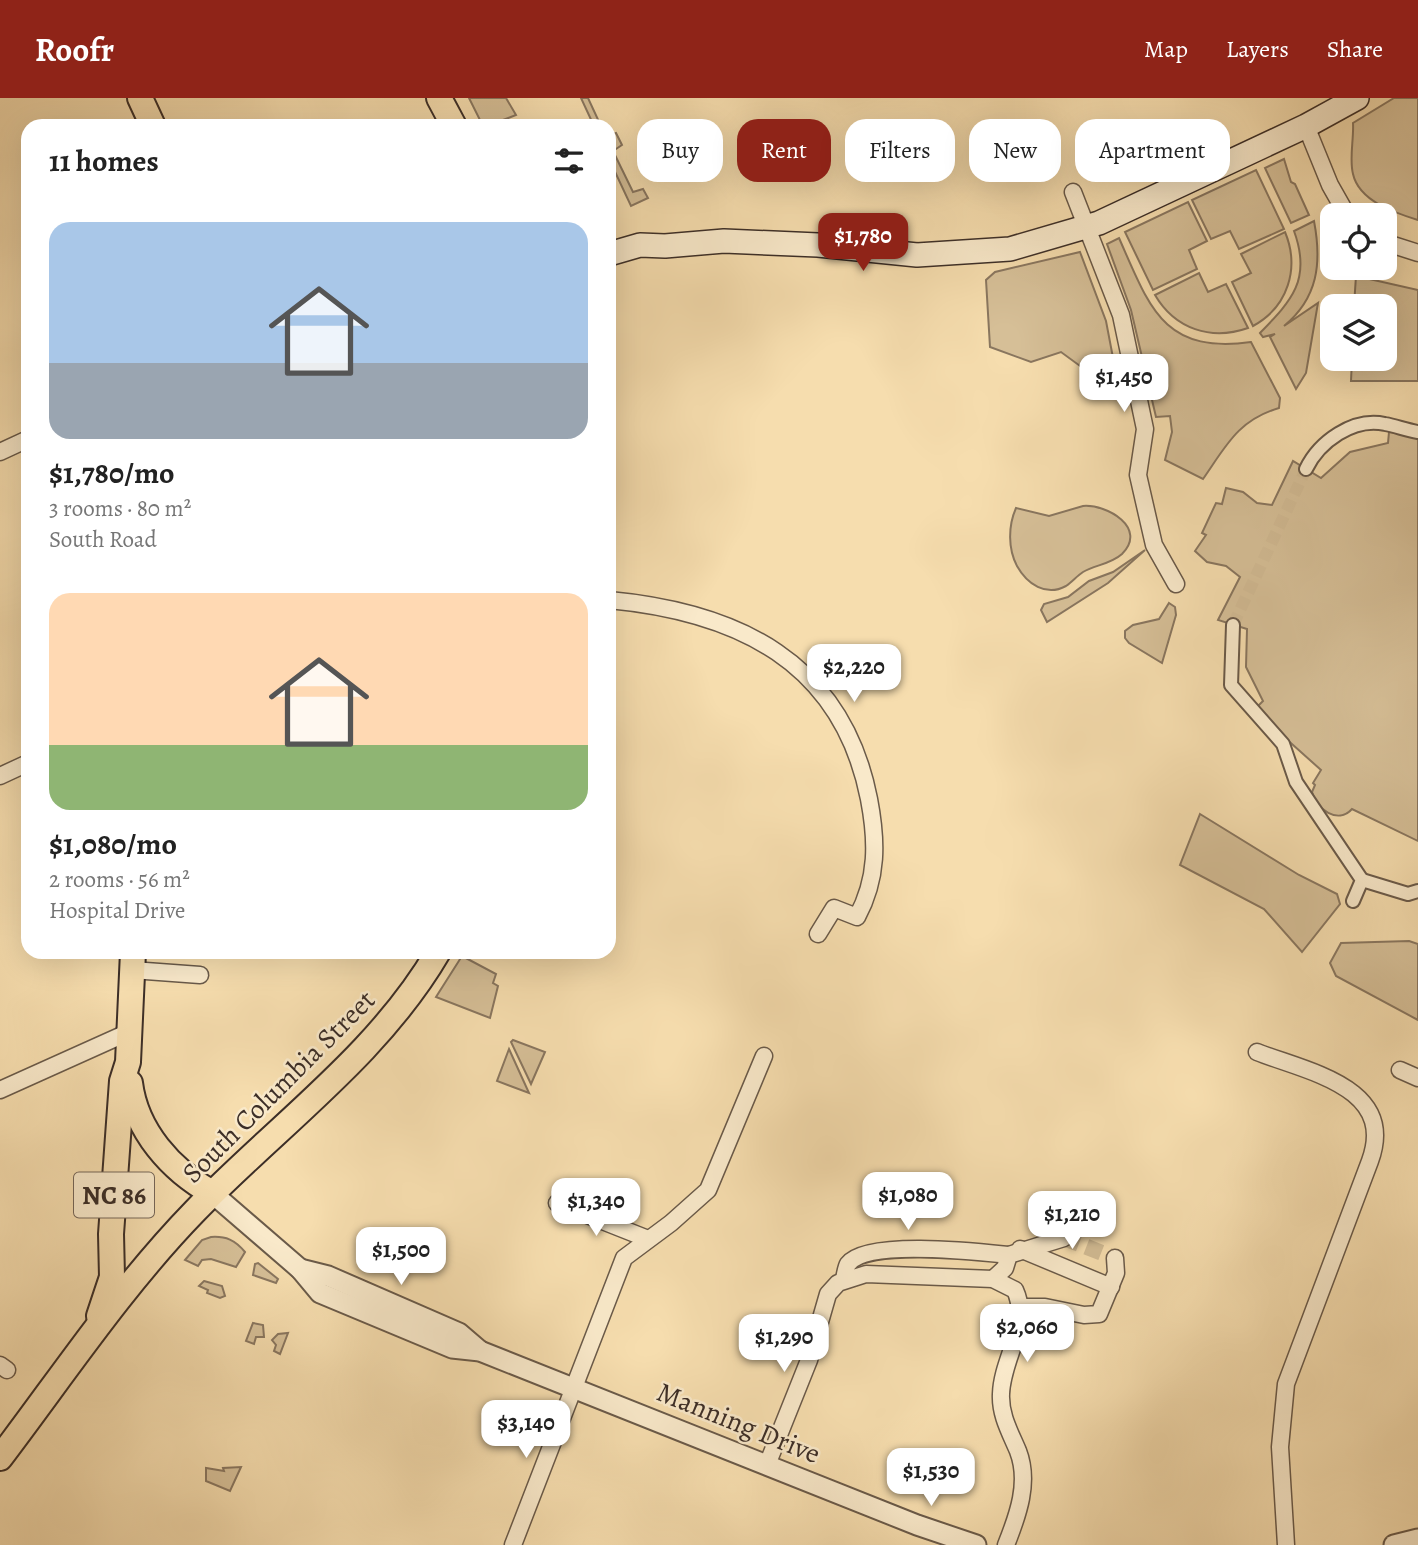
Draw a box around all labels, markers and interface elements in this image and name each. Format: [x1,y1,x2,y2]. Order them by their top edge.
text: Roofr [35,27,114,72]
text: Map [1144,33,1188,65]
text: Layers [1226,33,1289,65]
text: Share [1327,33,1383,65]
chip: Buy [637,119,723,182]
chip: Rent [737,119,831,182]
chip: Filters [845,119,955,182]
chip: New [969,119,1061,182]
chip: Apartment [1075,119,1230,182]
text: 11 homes [49,141,159,181]
icon: filters [550,142,588,180]
map controls [1320,203,1397,371]
button: locate [1320,203,1397,280]
pin: $1,780 [806,214,920,273]
text: $1,780 [834,220,892,251]
icon: home [256,268,382,394]
button: layers [1320,294,1397,371]
pin: $1,450 [1067,354,1181,414]
text: $1,450 [1095,361,1153,392]
text: $1,780/mo [49,453,175,493]
text: 3 rooms · 80 m² [49,493,191,524]
text: South Road [49,524,157,555]
icon: home [256,639,382,765]
pin: $2,220 [797,644,911,704]
text: $2,220 [823,651,885,682]
text: $1,080/mo [49,824,177,864]
text: 2 rooms · 56 m² [49,864,190,895]
text: Hospital Drive [49,895,185,926]
street label: South Columbia Street [174,982,384,1192]
road number: NC 86 [74,1172,154,1218]
pin: $1,080 [851,1172,965,1232]
pin: $1,340 [539,1178,653,1238]
text: $1,080 [878,1179,938,1210]
text: $1,340 [567,1185,625,1216]
pin: $1,210 [1015,1192,1129,1251]
text: $1,210 [1044,1198,1100,1229]
pin: $1,500 [344,1228,458,1287]
text: $1,500 [372,1234,430,1265]
pin: $2,060 [970,1304,1084,1364]
text: $2,060 [996,1311,1058,1342]
pin: $1,290 [727,1314,841,1374]
text: $1,290 [755,1321,813,1352]
street label: Manning Drive [651,1373,826,1473]
pin: $3,140 [469,1400,583,1460]
text: $3,140 [497,1407,555,1438]
pin: $1,530 [874,1448,988,1508]
text: $1,530 [903,1455,959,1486]

